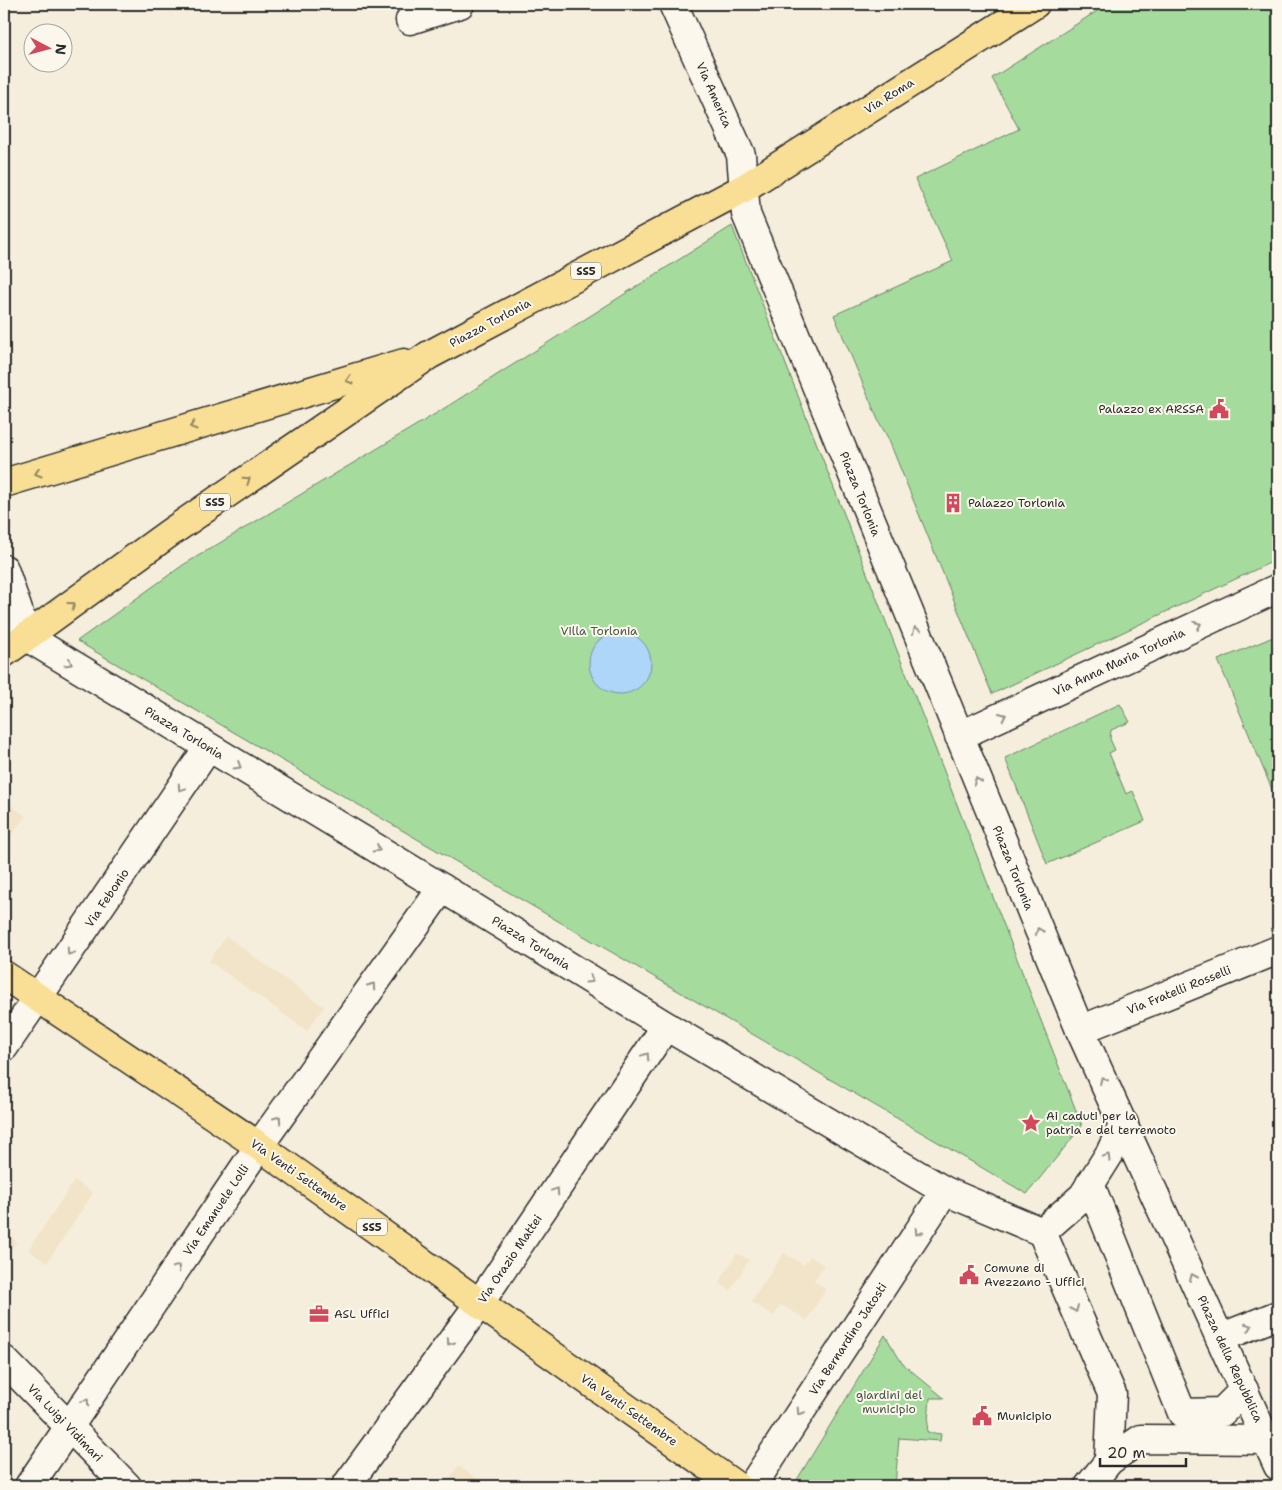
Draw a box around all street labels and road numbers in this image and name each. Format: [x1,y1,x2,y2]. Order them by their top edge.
street label: Via America [692,60,736,131]
street label: Via Roma [861,74,917,118]
road number: SS5 [571,262,601,280]
street label: Piazza Torlonia [447,295,534,351]
street label: Piazza Torlonia [836,449,884,539]
road number: SS5 [200,494,230,511]
street label: Via Anna Maria Torlonia [1051,624,1188,700]
street label: Piazza Torlonia [141,703,227,763]
street label: Piazza Torlonia [989,823,1037,913]
street label: Via Febonio [81,865,133,931]
street label: Piazza Torlonia [489,912,574,974]
street label: Via Fratelli Rosselli [1124,962,1234,1018]
street label: Via Venti Settembre [247,1135,351,1215]
street label: Via Emanuele Lolli [179,1161,253,1259]
street label: Via Orazio Mattei [474,1211,546,1307]
road number: SS5 [357,1218,387,1236]
street label: Via Bernardino Jatosti [806,1280,890,1398]
street label: Piazza della Repubblica [1194,1293,1267,1425]
street label: Via Venti Settembre [577,1370,681,1450]
street label: Via Luigi Vidimari [24,1381,106,1465]

